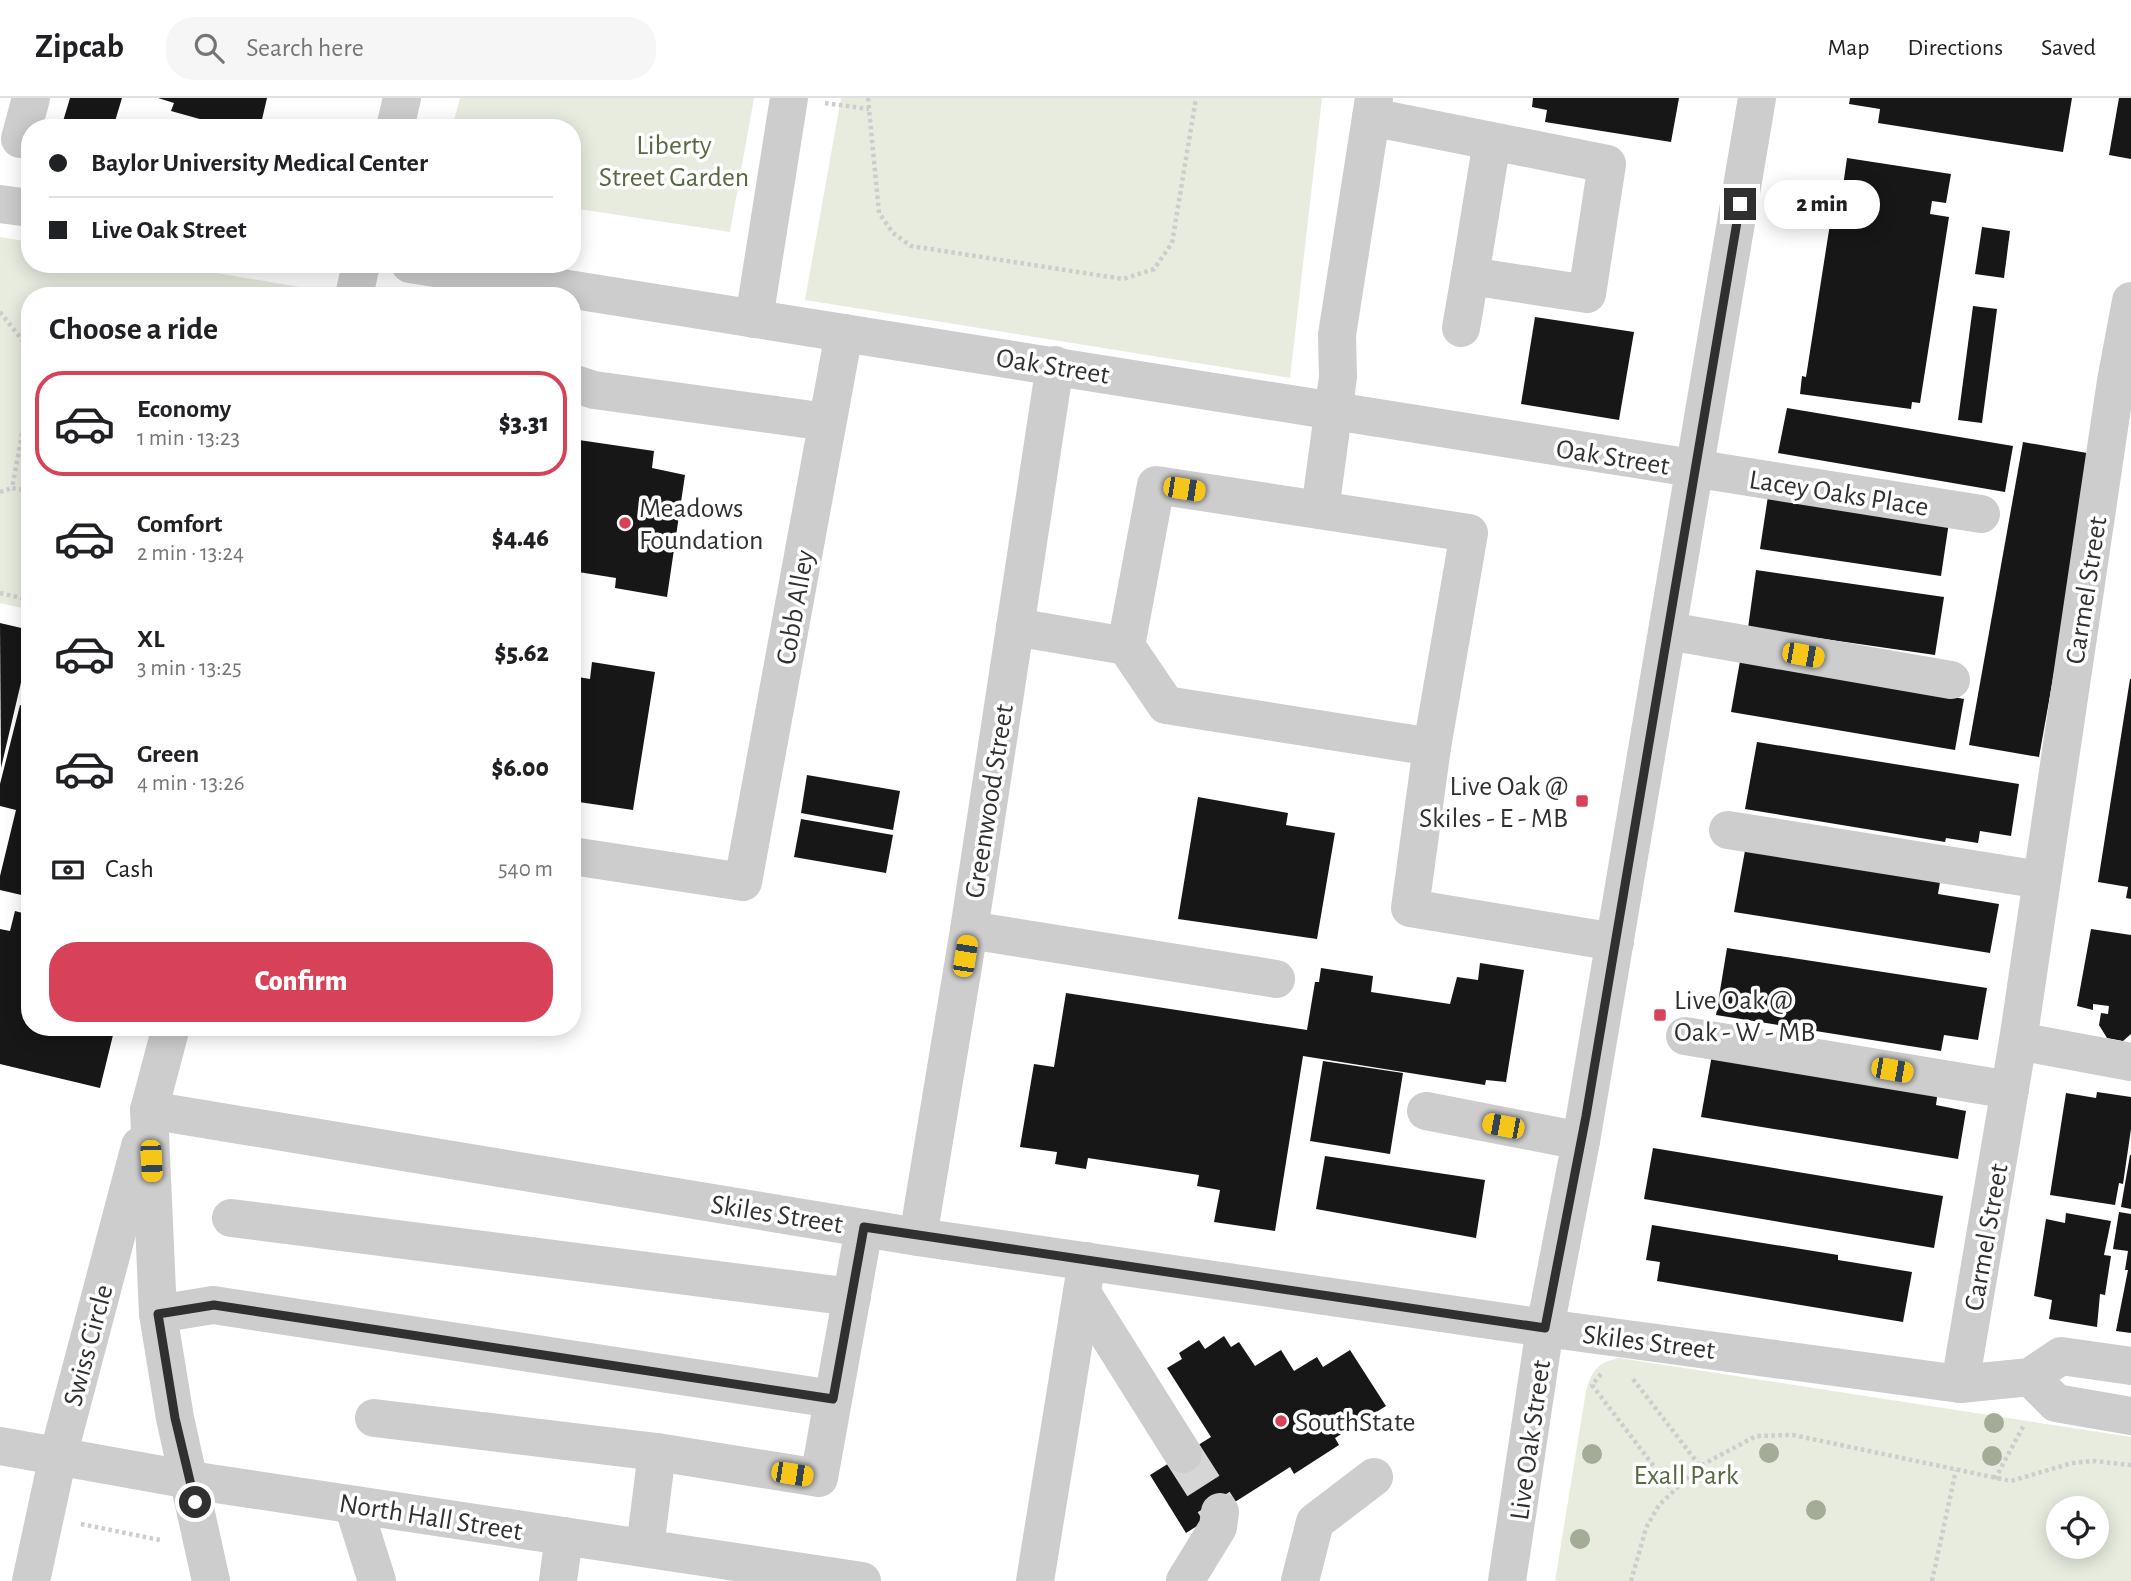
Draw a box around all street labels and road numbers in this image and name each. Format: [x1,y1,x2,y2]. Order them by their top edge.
street label: Oak Street [994,344,1111,390]
street label: Oak Street [1554,435,1671,481]
street label: Lacey Oaks Place [1747,466,1930,522]
street label: Carmel Street [2061,514,2112,666]
street label: Cobb Alley [772,548,820,667]
street label: Greenwood Street [961,702,1019,900]
street label: Carmel Street [1960,1161,2014,1313]
street label: Skiles Street [709,1191,845,1239]
street label: Swiss Circle [59,1282,119,1409]
street label: Skiles Street [1581,1321,1717,1365]
street label: Live Oak Street [1506,1358,1556,1522]
street label: North Hall Street [337,1490,524,1546]

